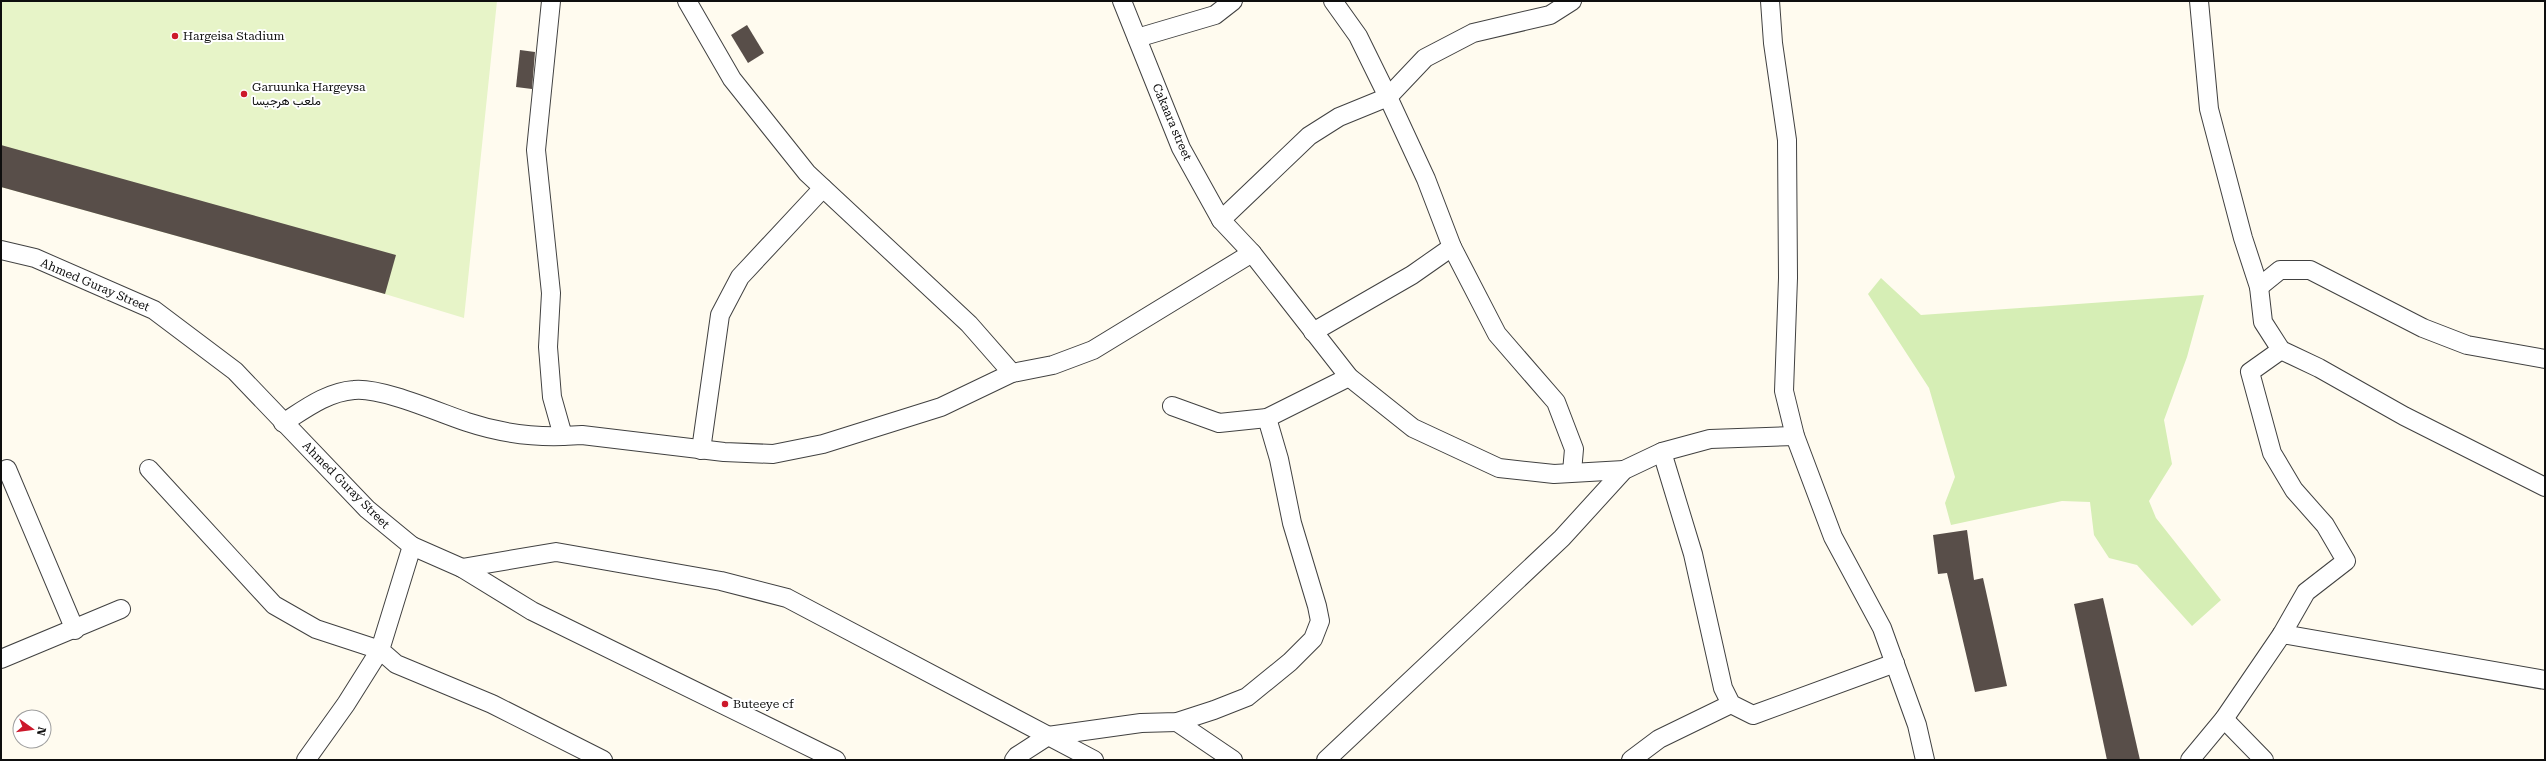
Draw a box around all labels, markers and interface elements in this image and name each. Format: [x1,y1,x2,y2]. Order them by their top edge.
place label: Hargeisa Stadium [183,29,285,43]
marker: Hargeisa Stadium [170,31,180,41]
place label: Garuunka Hargeysa ملعب هرجيسا [252,80,366,109]
street label: Cakaara street [1149,81,1195,163]
marker: Garuunka Hargeysa ملعب هرجيسا [239,89,249,99]
street label: Ahmed Guray Street [38,256,152,315]
street label: Ahmed Guray Street [300,439,393,532]
place label: Buteeye cf [733,697,794,711]
marker: Buteeye cf [720,699,730,709]
north arrow [12,709,52,749]
text: N [34,726,49,737]

